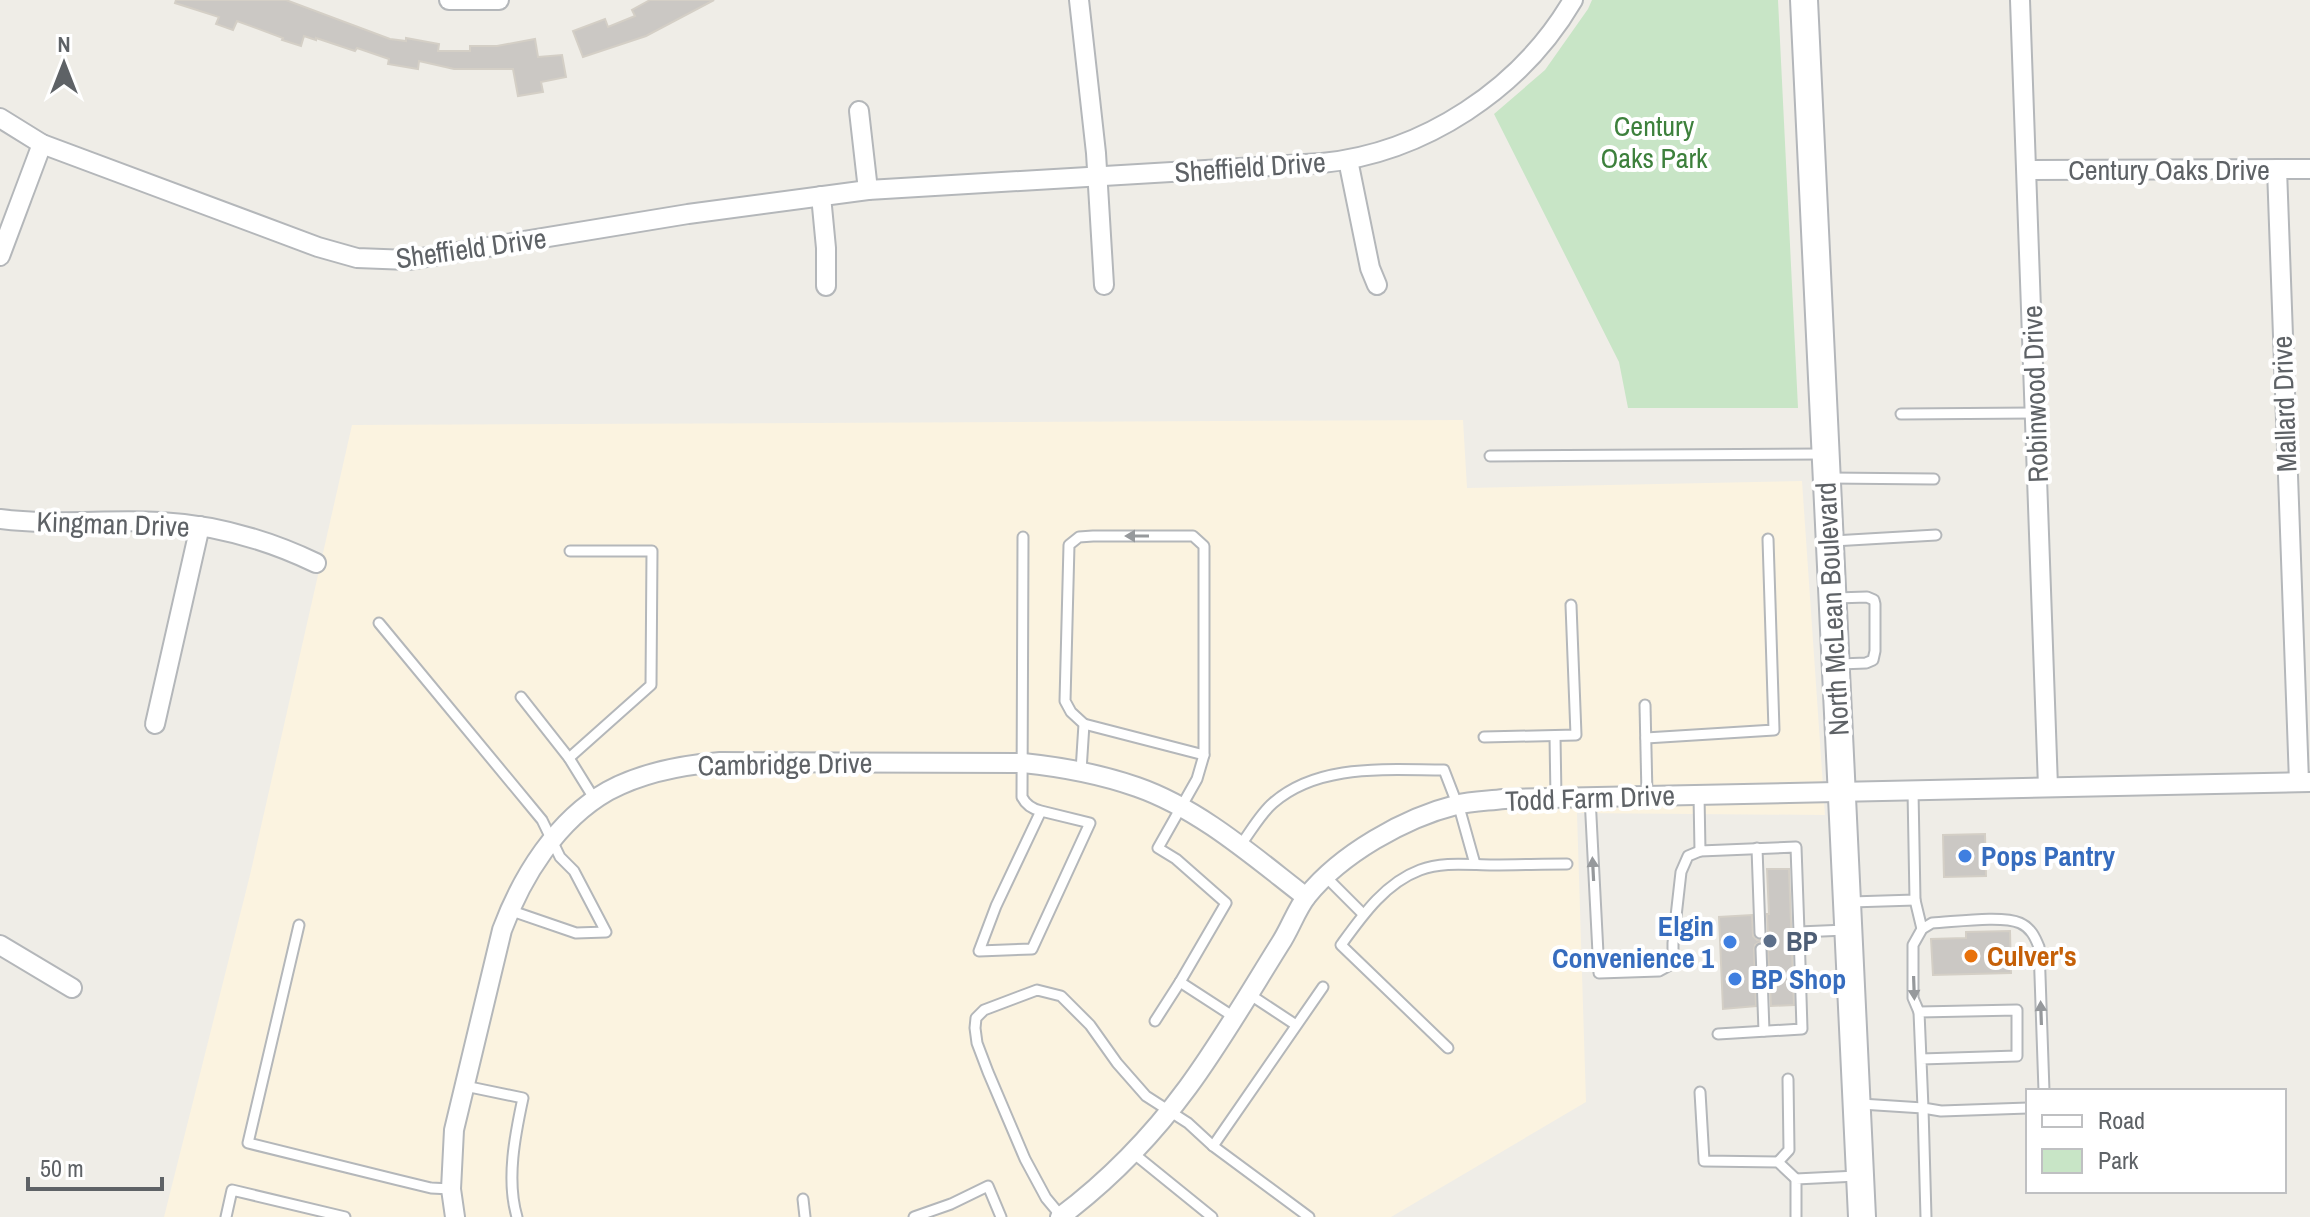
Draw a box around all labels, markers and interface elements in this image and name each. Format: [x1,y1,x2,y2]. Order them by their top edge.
north arrow [24,24,104,104]
text: N [57,29,71,59]
park label: Century Oaks Park [1600,107,1708,177]
street label: Sheffield Drive [1173,143,1327,191]
street label: Century Oaks Drive [2068,151,2270,189]
street label: Sheffield Drive [393,219,549,277]
street label: Robinwood Drive [2013,305,2057,483]
street label: Mallard Drive [2263,335,2305,473]
street label: North McLean Boulevard [1806,481,1858,737]
street label: Kingman Drive [36,502,190,546]
one-way arrow [1124,530,1149,542]
street label: Cambridge Drive [697,743,873,785]
street label: Todd Farm Drive [1504,776,1676,820]
place label: Pops Pantry [1981,837,2115,875]
marker: Pops Pantry [1956,847,1974,865]
one-way arrow [1587,856,1600,881]
place label: Elgin Convenience 1 [1552,907,1714,977]
place label: BP [1786,922,1818,960]
marker: BP [1761,932,1779,950]
marker: Elgin Convenience 1 [1721,933,1739,951]
place label: Culver's [1987,937,2077,975]
marker: Culver's [1962,947,1980,965]
place label: BP Shop [1751,960,1846,998]
marker: BP Shop [1726,970,1744,988]
one-way arrow [1908,976,1921,1001]
one-way arrow [2035,1000,2048,1025]
legend [2026,1089,2286,1193]
text: Road [2098,1104,2145,1136]
scale bar [28,1141,162,1191]
text: Park [2098,1144,2139,1176]
text: 50 m [40,1152,84,1184]

